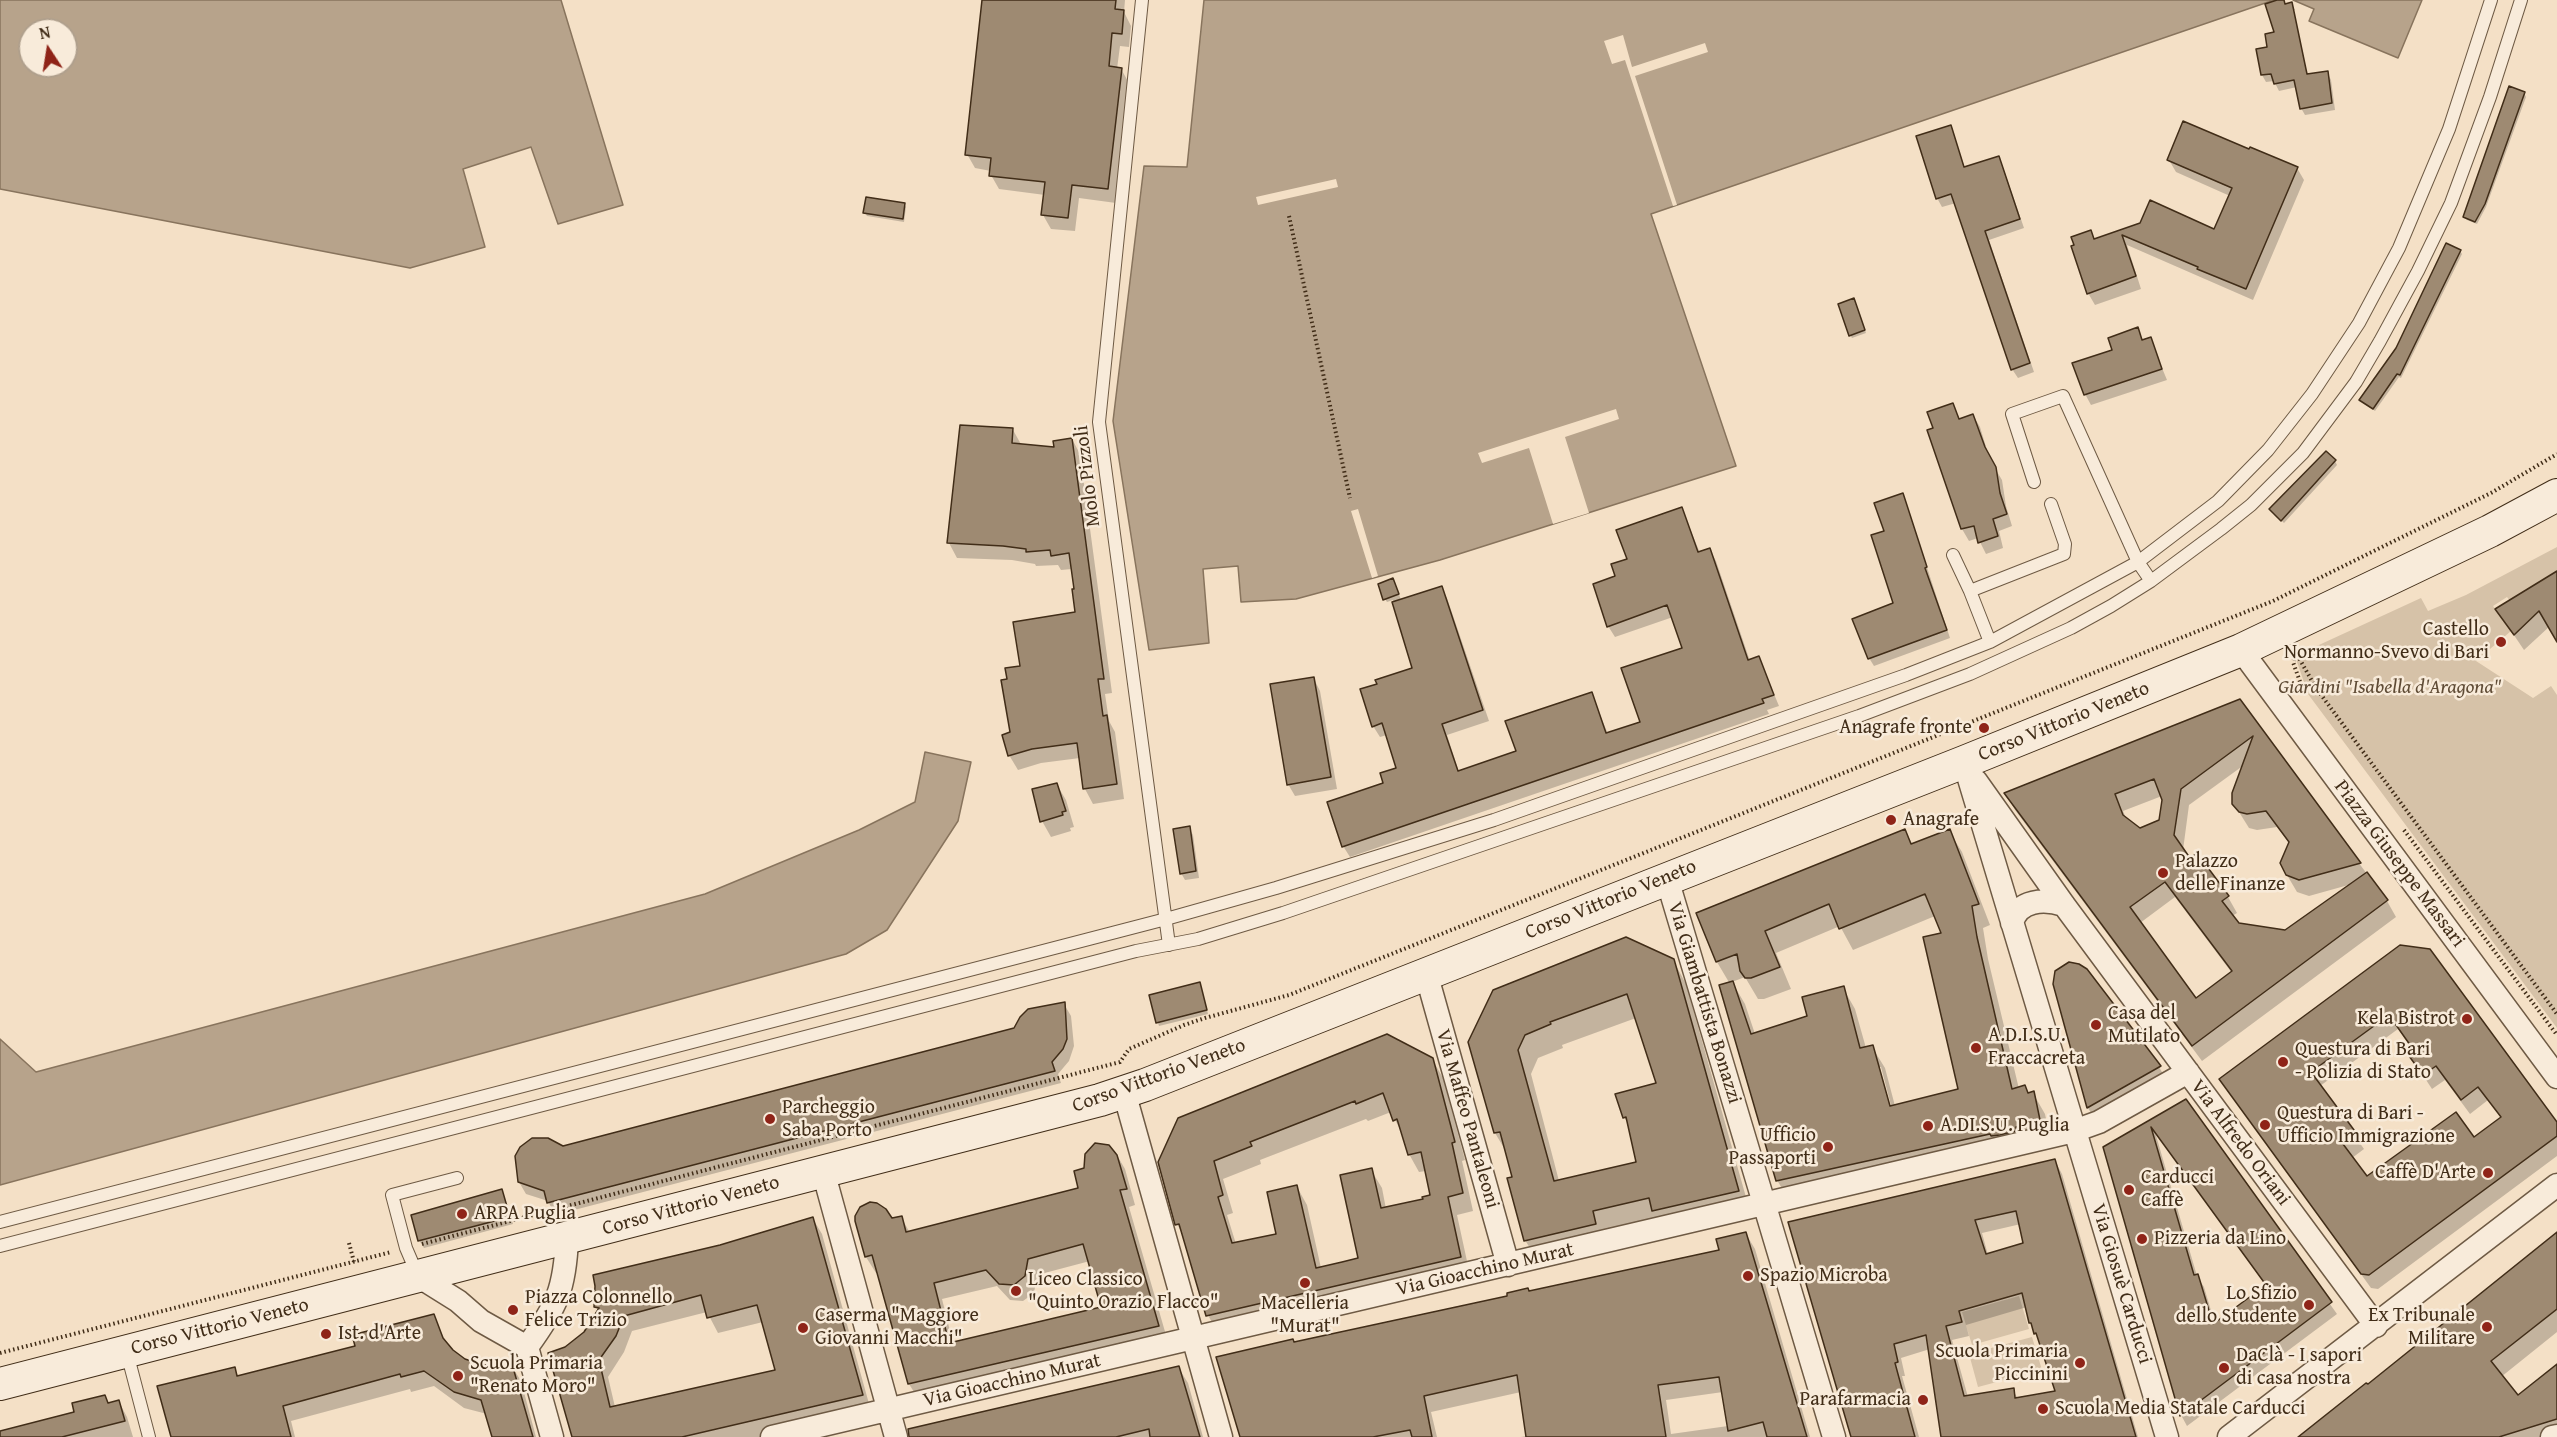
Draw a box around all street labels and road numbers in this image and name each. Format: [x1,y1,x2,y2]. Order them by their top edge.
street label: Molo Pizzoli [1070,424,1106,528]
street label: Corso Vittorio Veneto [1975,677,2153,767]
street label: Piazza Giuseppe Massari [2328,776,2470,952]
street label: Corso Vittorio Veneto [1522,855,1700,945]
street label: Via Giambattista Bonazzi [1662,899,1746,1107]
street label: Via Maffeo Pantaleoni [1430,1027,1504,1211]
street label: Corso Vittorio Veneto [1069,1034,1249,1118]
street label: Via Alfredo Oriani [2185,1075,2295,1211]
street label: Corso Vittorio Veneto [600,1171,782,1241]
street label: Via Giosuè Carducci [2085,1201,2157,1367]
street label: Via Gioacchino Murat [1394,1238,1576,1302]
street label: Corso Vittorio Veneto [129,1293,311,1361]
street label: Via Gioacchino Murat [921,1349,1103,1413]

